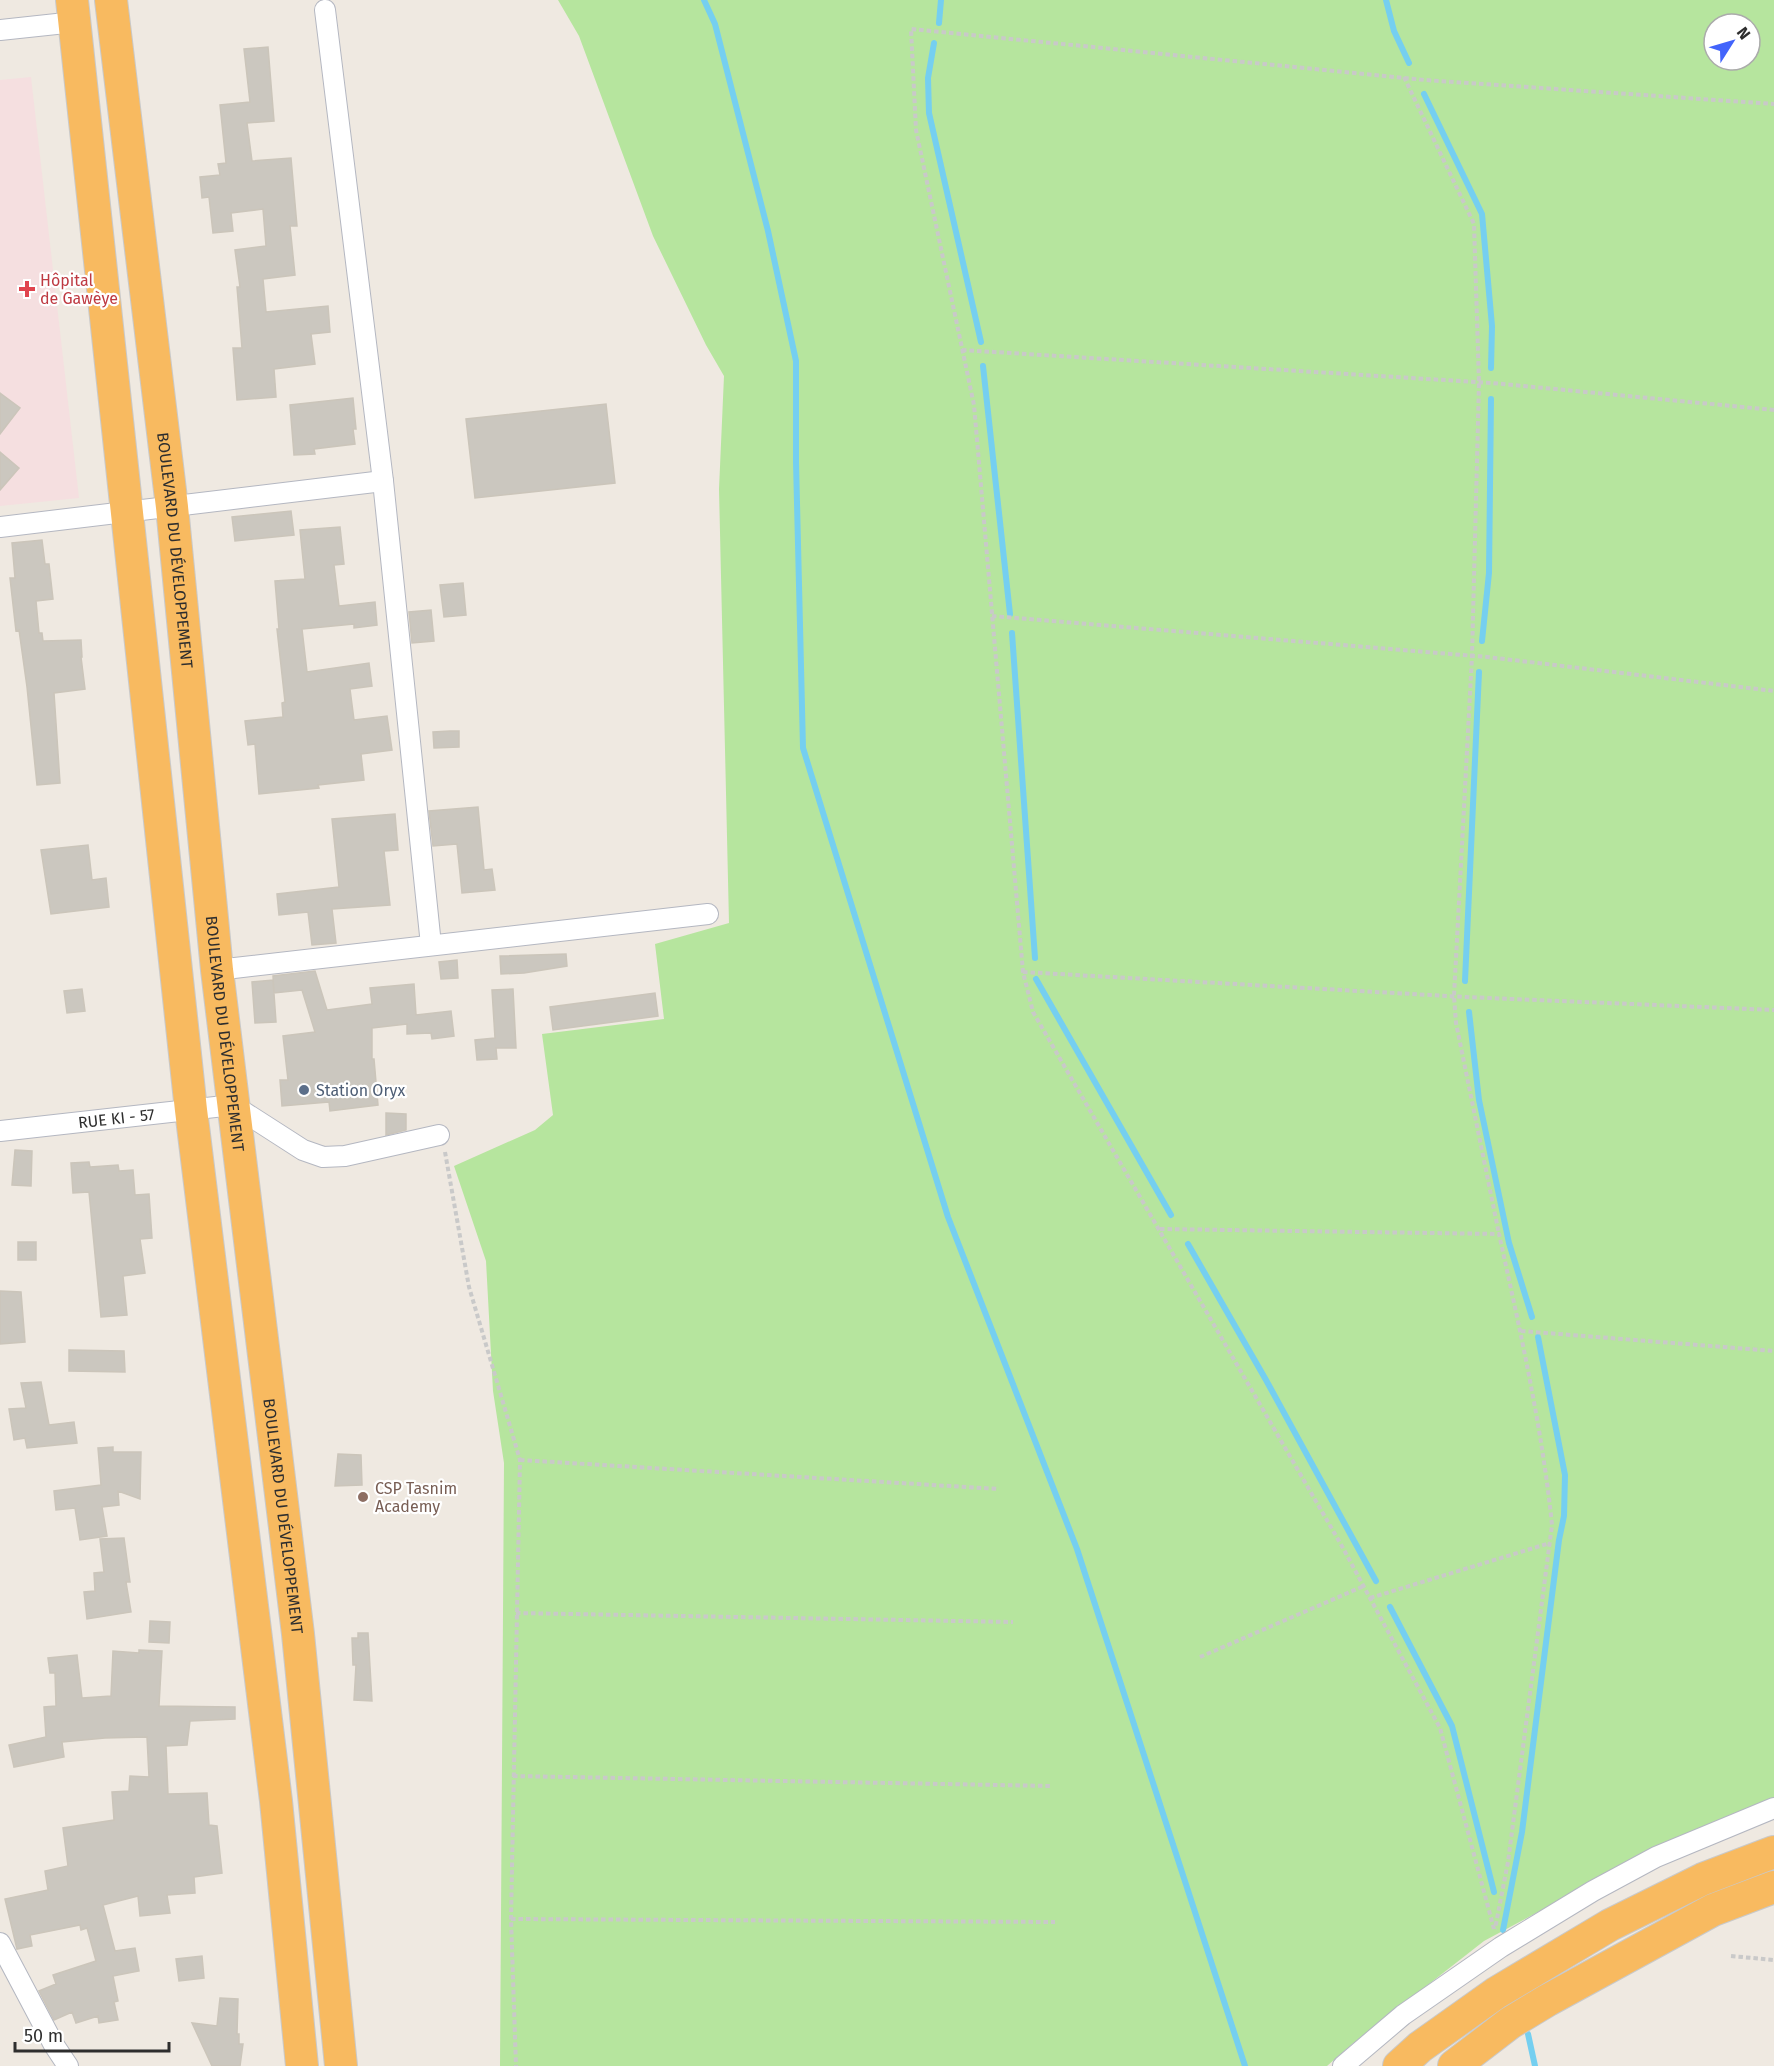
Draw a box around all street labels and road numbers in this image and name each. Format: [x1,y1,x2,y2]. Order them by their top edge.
street label: BOULEVARD DU DÉVELOPPEMENT [153,431,197,670]
street label: BOULEVARD DU DÉVELOPPEMENT [202,915,248,1153]
street label: RUE KI - 57 [77,1105,156,1132]
street label: BOULEVARD DU DÉVELOPPEMENT [259,1397,307,1636]

